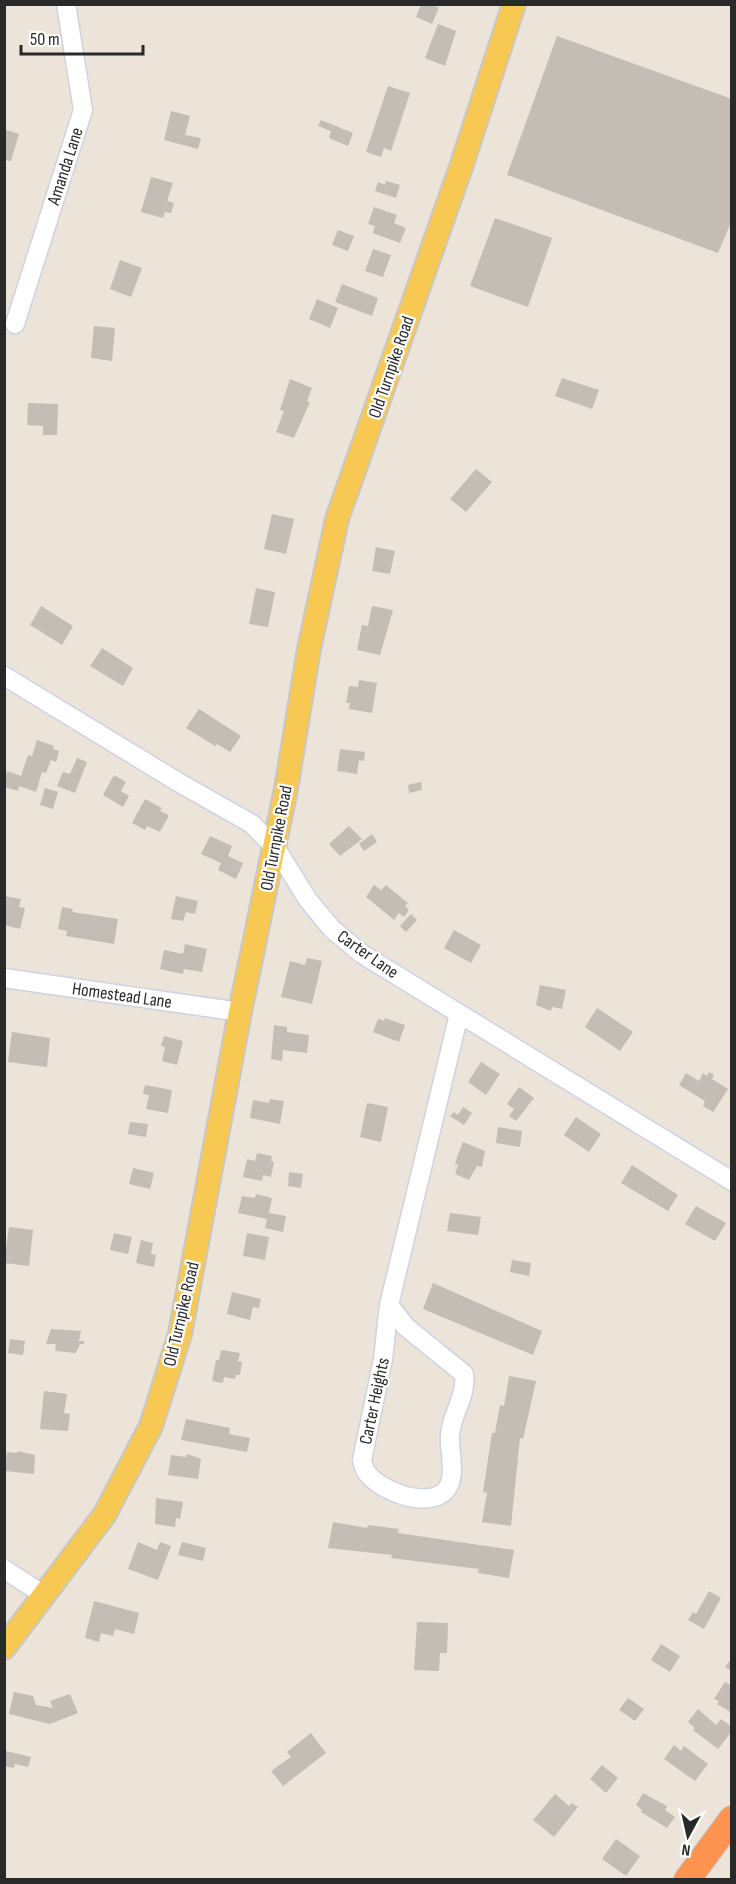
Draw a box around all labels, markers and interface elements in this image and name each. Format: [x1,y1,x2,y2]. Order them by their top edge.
scale bar [21,18,142,56]
text: 50 m [30,29,60,50]
street label: Amanda Lane [43,125,88,208]
street label: Old Turnpike Road [364,313,419,421]
street label: Old Turnpike Road [256,784,297,892]
street label: Carter Lane [333,926,402,983]
street label: Homestead Lane [71,978,173,1013]
street label: Old Turnpike Road [159,1260,204,1368]
street label: Carter Heights [355,1356,394,1446]
north arrow [658,1806,718,1866]
text: N [681,1839,692,1859]

